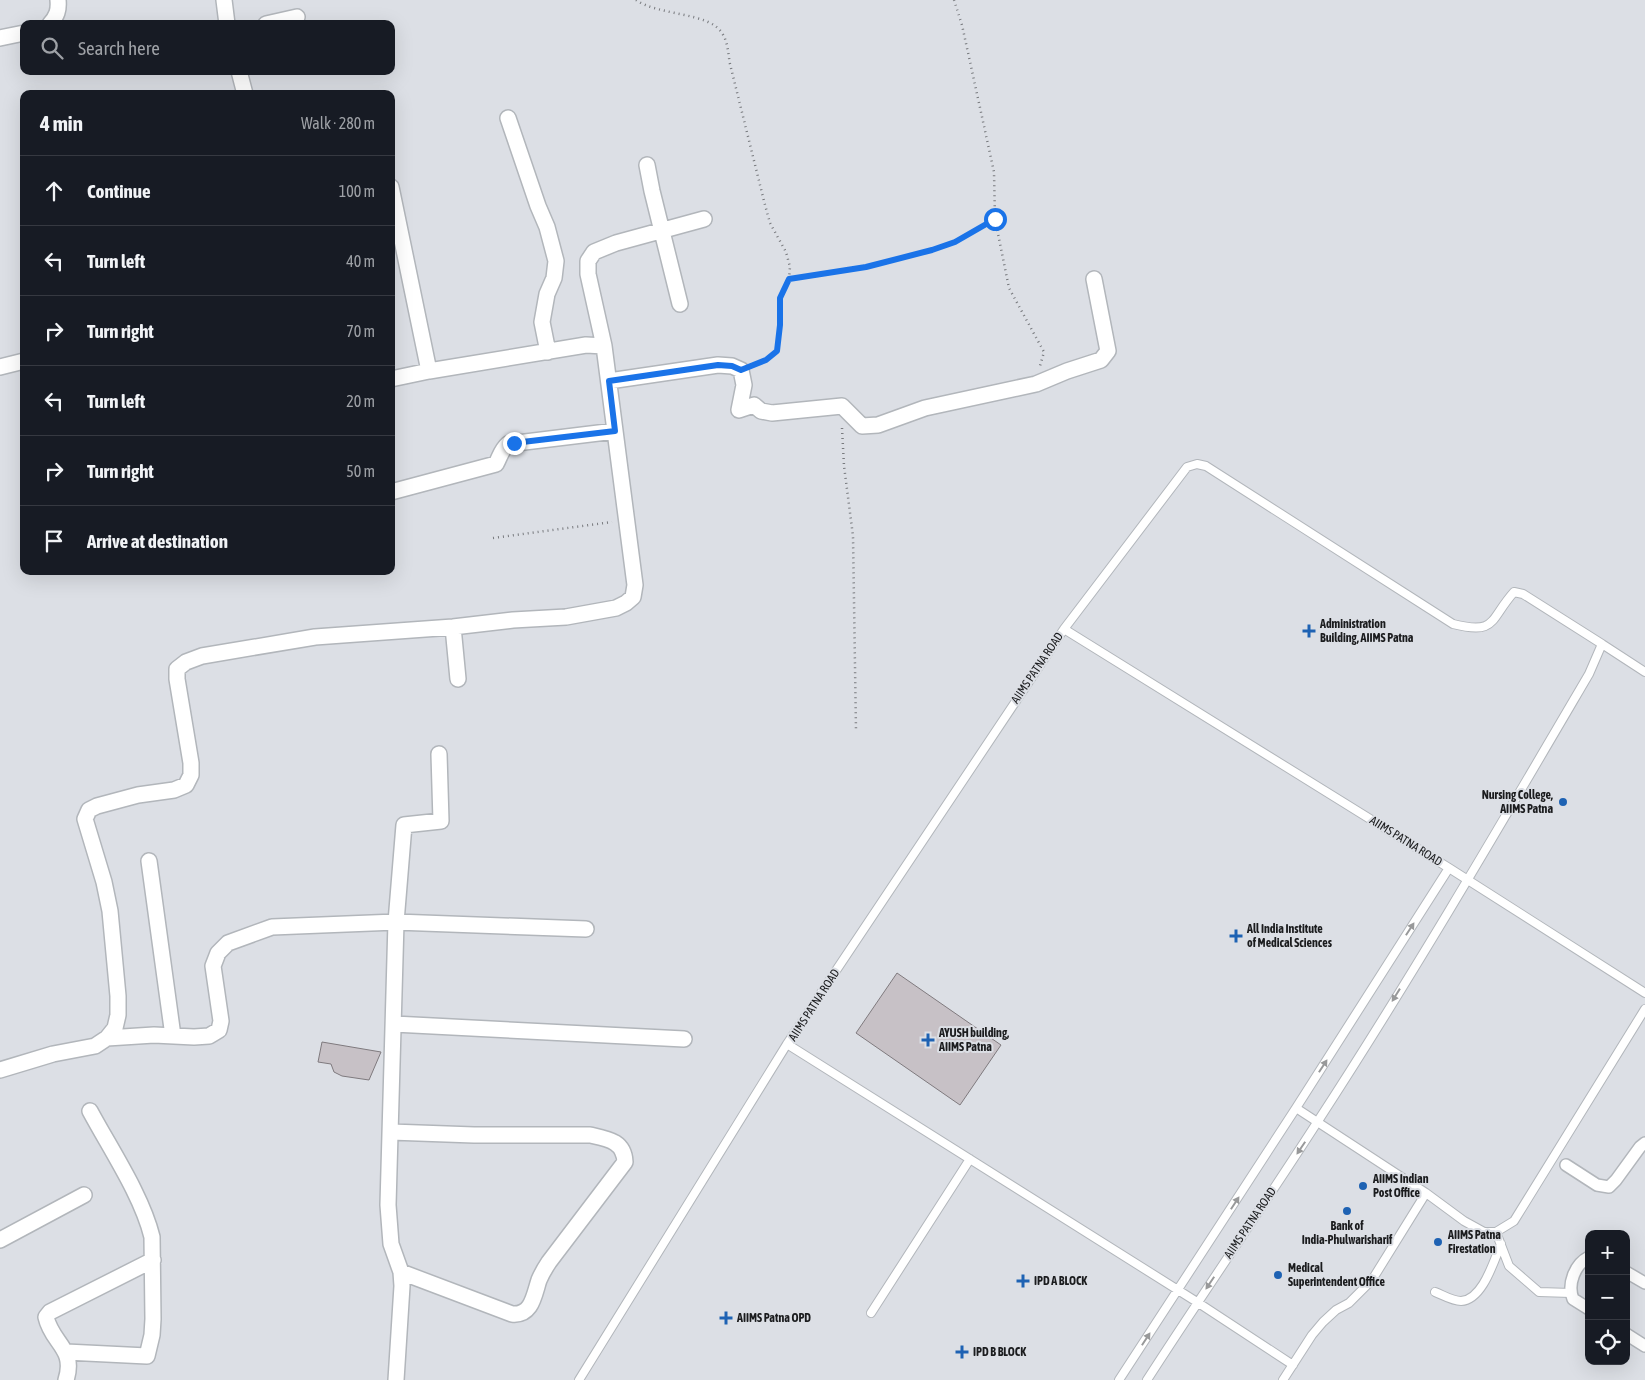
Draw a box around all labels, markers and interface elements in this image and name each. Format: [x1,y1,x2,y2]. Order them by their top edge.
search box [20,20,395,75]
icon: search [38,34,66,62]
text: Search here [78,37,160,59]
text: 4 min [40,111,83,135]
text: Walk · 280 m [301,114,375,132]
icon: ahead [40,177,68,205]
text: Continue [87,180,151,202]
text: 100 m [339,182,375,200]
route start [984,208,1007,231]
icon: left [40,247,68,275]
text: Turn left [87,250,145,272]
text: 40 m [346,252,375,270]
icon: right [40,317,68,345]
text: Turn right [87,320,154,342]
text: 70 m [346,322,375,340]
icon: left [40,387,68,415]
text: Turn left [87,390,145,412]
text: 20 m [346,392,375,410]
route end [503,432,526,455]
icon: right [40,457,68,485]
text: Turn right [87,460,154,482]
text: 50 m [346,462,375,480]
icon: arrive [40,527,68,555]
text: Arrive at destination [87,530,228,552]
place label: Administration Building, AIIMS Patna [1319,617,1414,645]
marker: Administration Building, AIIMS Patna [1302,624,1316,638]
street label: AIIMS PATNA ROAD [1008,629,1066,706]
place label: Nursing College, AIIMS Patna [1482,788,1553,816]
marker: Nursing College, AIIMS Patna [1557,796,1569,808]
street label: AIIMS PATNA ROAD [1367,813,1445,869]
place label: All India Institute of Medical Sciences [1246,922,1333,950]
one-way arrow [1405,923,1415,936]
marker: All India Institute of Medical Sciences [1229,929,1243,943]
street label: AIIMS PATNA ROAD [786,966,843,1044]
one-way arrow [1392,989,1401,1002]
place label: AYUSH building, AIIMS Patna [938,1026,1009,1054]
marker: AYUSH building, AIIMS Patna [921,1033,935,1047]
one-way arrow [1318,1060,1327,1073]
one-way arrow [1296,1141,1305,1154]
place label: AIIMS Indian Post Office [1372,1172,1429,1200]
marker: AIIMS Indian Post Office [1357,1180,1369,1192]
street label: AIIMS PATNA ROAD [1221,1184,1279,1261]
one-way arrow [1230,1196,1239,1210]
marker: Bank of India-Phulwarisharif [1341,1205,1353,1217]
place label: Bank of India-Phulwarisharif [1302,1219,1393,1247]
place label: AIIMS Patna Firestation [1447,1228,1501,1256]
map controls [1585,1230,1630,1365]
button: + [1585,1230,1630,1275]
marker: AIIMS Patna Firestation [1432,1236,1444,1248]
place label: Medical Superintendent Office [1288,1261,1385,1289]
marker: Medical Superintendent Office [1272,1269,1284,1281]
marker: IPD A BLOCK [1016,1274,1030,1288]
place label: IPD A BLOCK [1034,1274,1087,1288]
button: − [1585,1275,1630,1320]
one-way arrow [1205,1276,1215,1289]
marker: AIIMS Patna OPD [719,1311,733,1325]
place label: AIIMS Patna OPD [736,1311,811,1325]
button: locate [1585,1320,1630,1365]
one-way arrow [1141,1333,1151,1346]
marker: IPD B BLOCK [955,1345,969,1359]
place label: IPD B BLOCK [973,1345,1026,1359]

